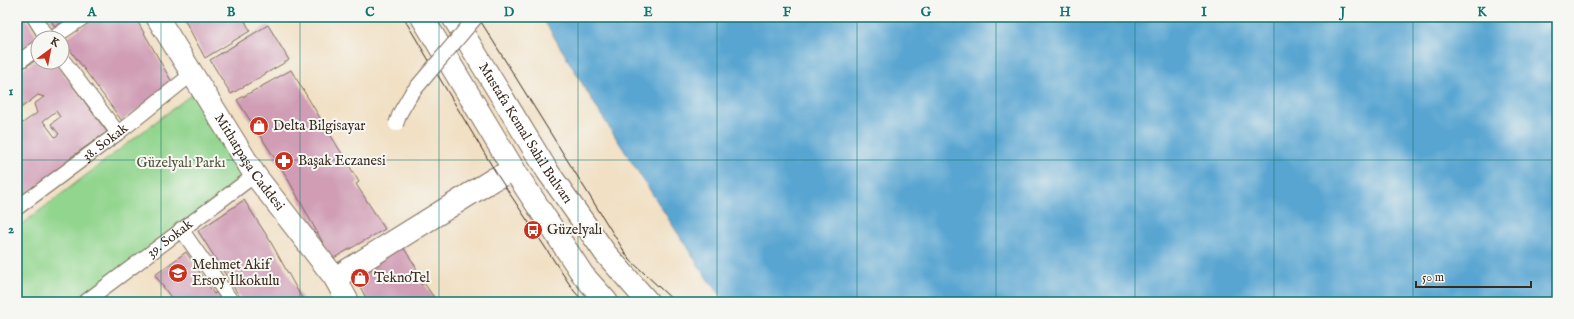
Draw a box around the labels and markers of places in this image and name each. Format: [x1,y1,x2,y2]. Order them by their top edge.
shop icon: Delta Bilgisayar [248,115,270,137]
place label: Delta Bilgisayar [273,117,365,135]
pharmacy icon: Başak Eczanesi [273,150,295,172]
place label: Başak Eczanesi [298,152,386,170]
bus stop icon: Güzelyalı [522,219,544,241]
place label: Güzelyalı [547,221,603,239]
place label: Mehmet Akif Ersoy İlkokulu [192,256,280,290]
school or university icon: Mehmet Akif Ersoy İlkokulu [167,262,189,284]
shop icon: TeknoTel [349,267,371,289]
place label: TeknoTel [374,269,430,287]

